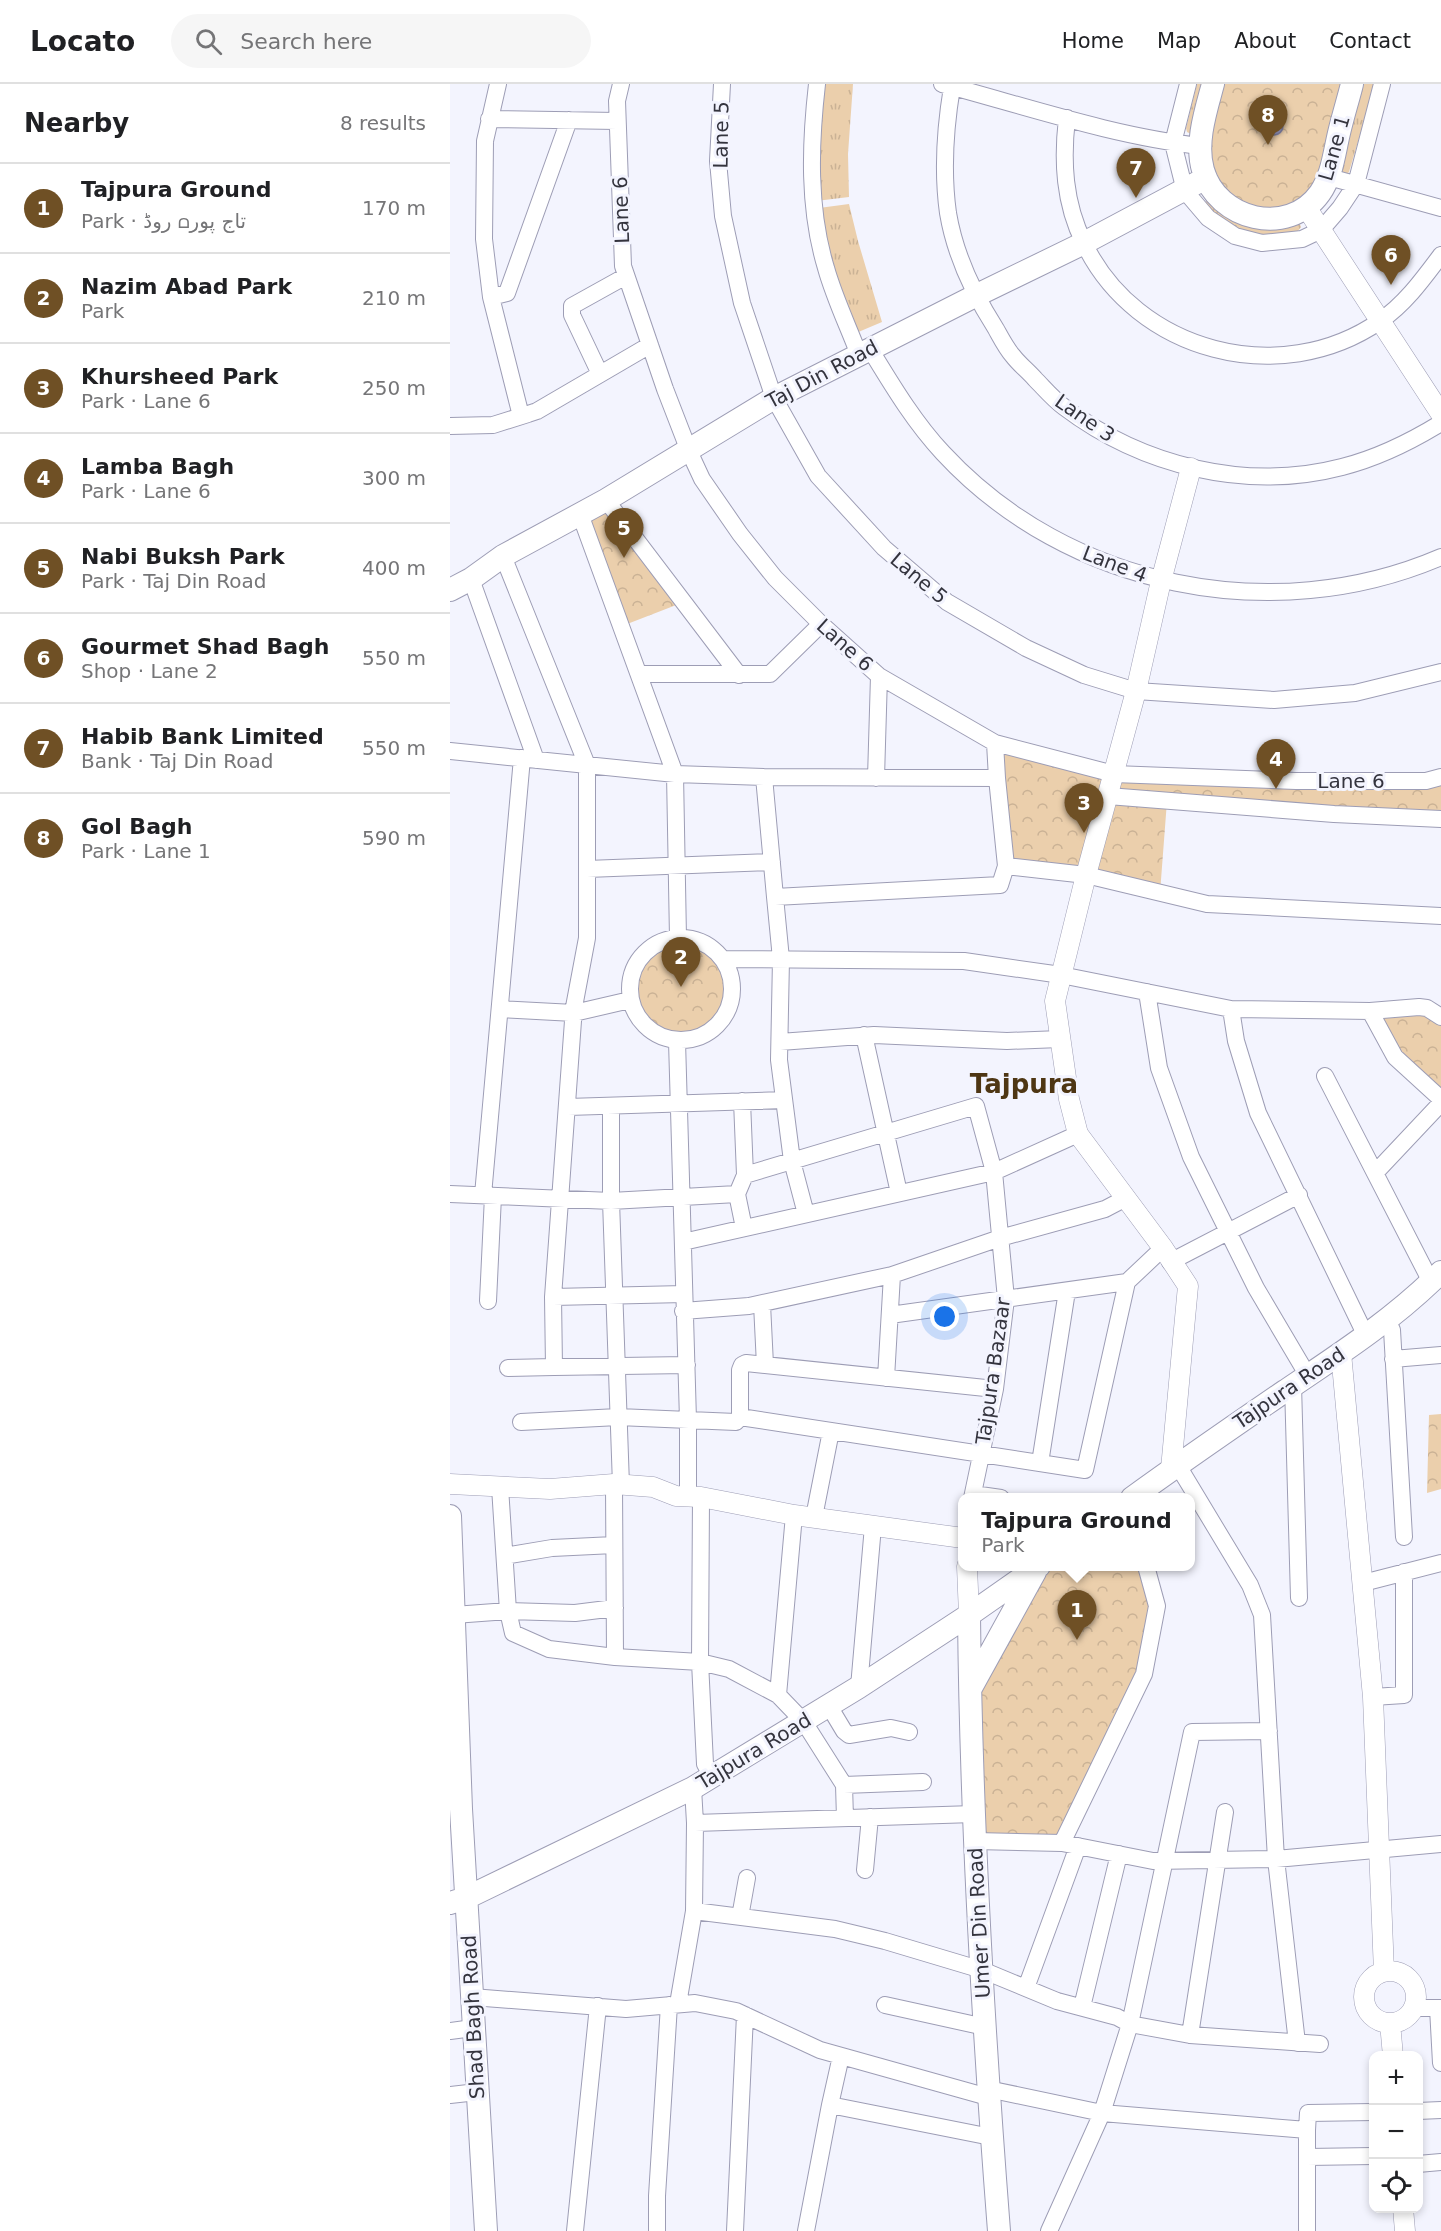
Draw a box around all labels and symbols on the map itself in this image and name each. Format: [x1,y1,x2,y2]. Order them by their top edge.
pin: 8 [1248,95,1288,145]
street label: Lane 5 [708,101,734,169]
street label: Lane 1 [1313,112,1355,184]
pin: 7 [1116,148,1156,198]
street label: Lane 6 [608,176,634,244]
pin: 6 [1372,236,1410,285]
street label: Taj Din Road [761,334,882,414]
street label: Lane 3 [1050,389,1120,447]
pin: 5 [604,508,644,558]
street label: Lane 4 [1079,541,1151,587]
street label: Lane 5 [885,547,953,609]
street label: Lane 6 [812,614,878,676]
pin: 4 [1256,740,1296,789]
street label: Lane 6 [1317,769,1385,793]
pin: 3 [1064,784,1104,833]
pin: 2 [662,938,700,987]
district label: Tajpura [970,1069,1078,1099]
street label: Tajpura Bazaar [971,1295,1015,1447]
your location [930,1302,959,1331]
street label: Tajpura Road [1228,1342,1349,1435]
pin: 1 [1058,1590,1096,1640]
street label: Tajpura Road [692,1707,816,1795]
street label: Umer Din Road [963,1847,995,1999]
street label: Shad Bagh Road [457,1934,489,2100]

